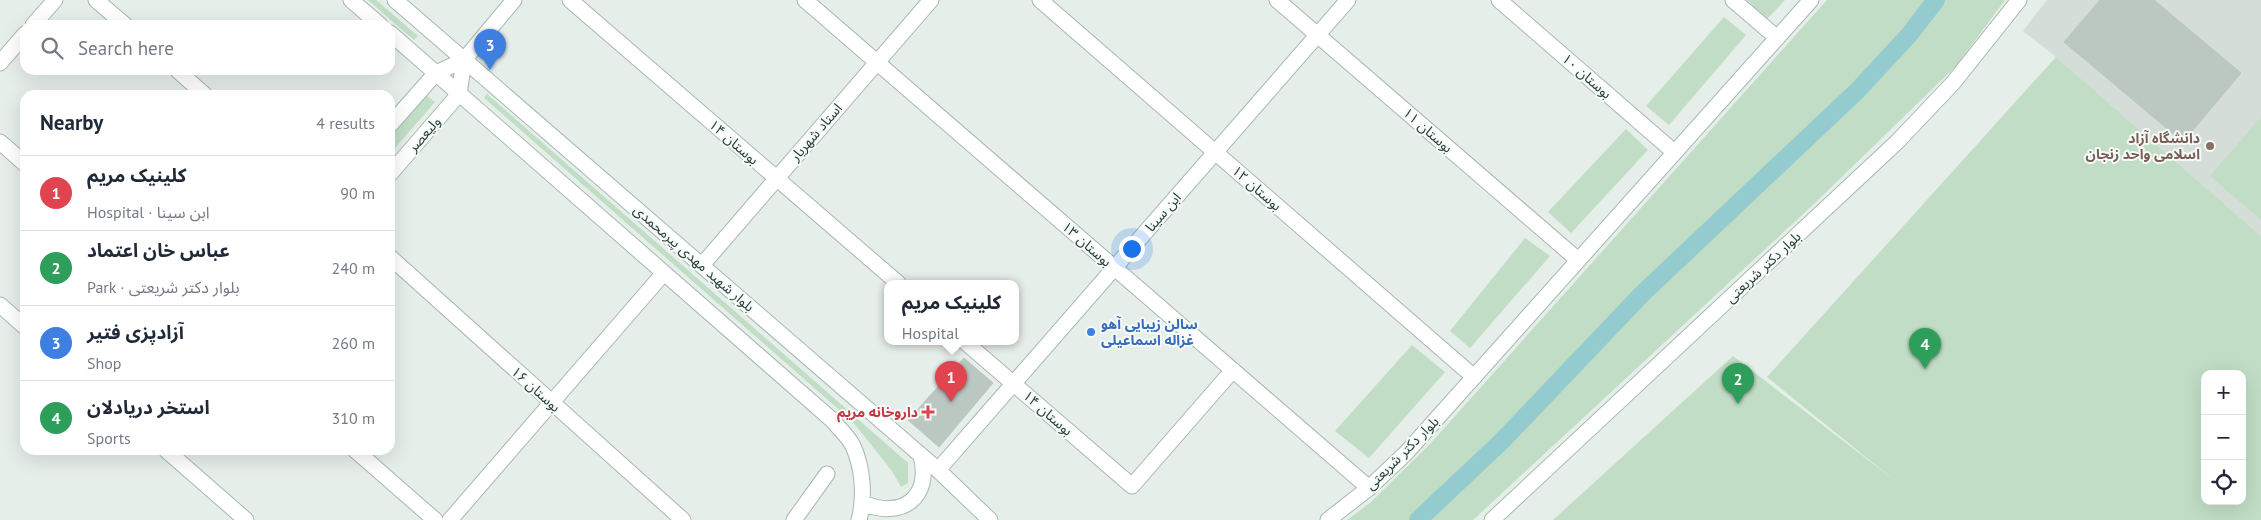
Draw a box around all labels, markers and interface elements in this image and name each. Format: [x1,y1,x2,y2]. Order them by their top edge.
search box [20,20,395,75]
pin: 3 [474,29,506,70]
icon: search [38,34,66,62]
text: Search here [78,36,174,60]
street label: بوستان ۱۰ [1558,50,1616,103]
street label: استاد شهریار [785,99,846,165]
street label: بوستان ۱۱ [1399,104,1457,157]
text: Nearby [40,109,103,136]
text: 4 results [316,113,375,133]
street label: ولیعصر [403,113,444,156]
street label: بوستان ۱۴ [705,116,763,169]
place label: دانشگاه آزاد اسلامی واحد زنجان [2086,129,2200,163]
marker: دانشگاه آزاد اسلامی واحد زنجان [2204,140,2216,152]
street label: بوستان ۱۲ [1228,162,1286,215]
text: کلینیک مریم [87,163,186,187]
text: 1 [51,183,61,203]
text: 90 m [340,183,375,203]
street label: ابن سینا [1141,189,1185,235]
street label: بلوار شهید مهدی پیرمحمدی [629,201,758,316]
text: Hospital · ابن سینا [87,202,210,222]
street label: بوستان ۱۳ [1058,218,1116,271]
street label: بلوار دکتر شریعتی [1721,227,1805,307]
your location [1119,236,1145,262]
text: عباس خان اعتماد [87,238,230,262]
text: 2 [51,258,61,278]
text: 240 m [332,258,375,278]
text: Park · بلوار دکتر شریعتی [87,277,239,297]
popup [884,280,1019,345]
text: کلینیک مریم [902,290,1001,314]
place label: سالن زیبایی آهو غزاله اسماعیلی [1101,315,1198,349]
text: آزادپزی فتیر [87,320,184,344]
text: Hospital [902,323,959,343]
marker: سالن زیبایی آهو غزاله اسماعیلی [1085,326,1097,338]
pin: 4 [1909,328,1941,369]
text: 3 [51,333,61,353]
text: 260 m [332,333,375,353]
text: Shop [87,353,121,373]
pin: 1 [935,361,967,402]
street label: بوستان ۱۶ [508,362,564,416]
pin: 2 [1722,363,1754,404]
map controls [2201,370,2246,505]
button: + [2201,370,2246,415]
street label: بوستان ۱۴ [1019,387,1077,440]
text: استخر دریادلان [87,395,210,419]
place label: داروخانه مریم [837,403,918,423]
marker: داروخانه مریم [922,406,934,418]
text: 4 [51,408,61,428]
text: 310 m [332,408,375,428]
street label: بلوار دکتر شریعتی [1361,412,1443,494]
button: − [2201,415,2246,460]
text: Sports [87,428,131,448]
button: locate [2201,460,2246,505]

